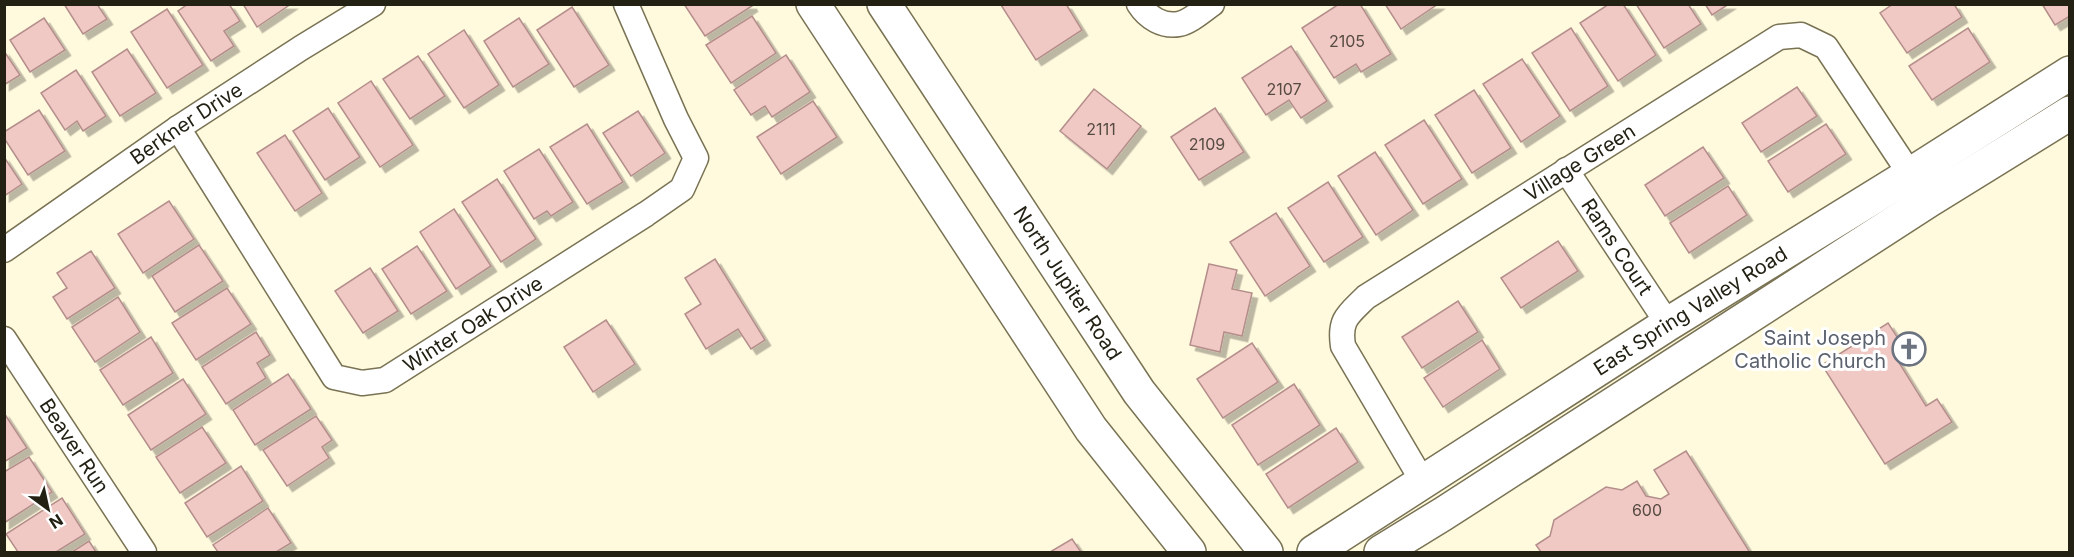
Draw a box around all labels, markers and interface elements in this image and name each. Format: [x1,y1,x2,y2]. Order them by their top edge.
house number: 2105 [1329,31,1365,51]
street label: Berkner Drive [126,77,247,170]
house number: 2107 [1266,79,1302,99]
house number: 2111 [1086,119,1116,139]
street label: Village Green [1520,119,1640,206]
house number: 2109 [1189,134,1225,154]
street label: Rams Court [1576,194,1658,300]
street label: North Jupiter Road [1008,202,1127,364]
street label: East Spring Valley Road [1589,241,1792,381]
street label: Winter Oak Drive [399,271,547,377]
place label: Saint Joseph Catholic Church [1734,326,1886,373]
church icon: Saint Joseph Catholic Church [1891,331,1927,367]
street label: Beaver Run [35,394,114,498]
north arrow [18,479,78,539]
house number: 600 [1632,500,1662,520]
text: N [46,510,67,533]

